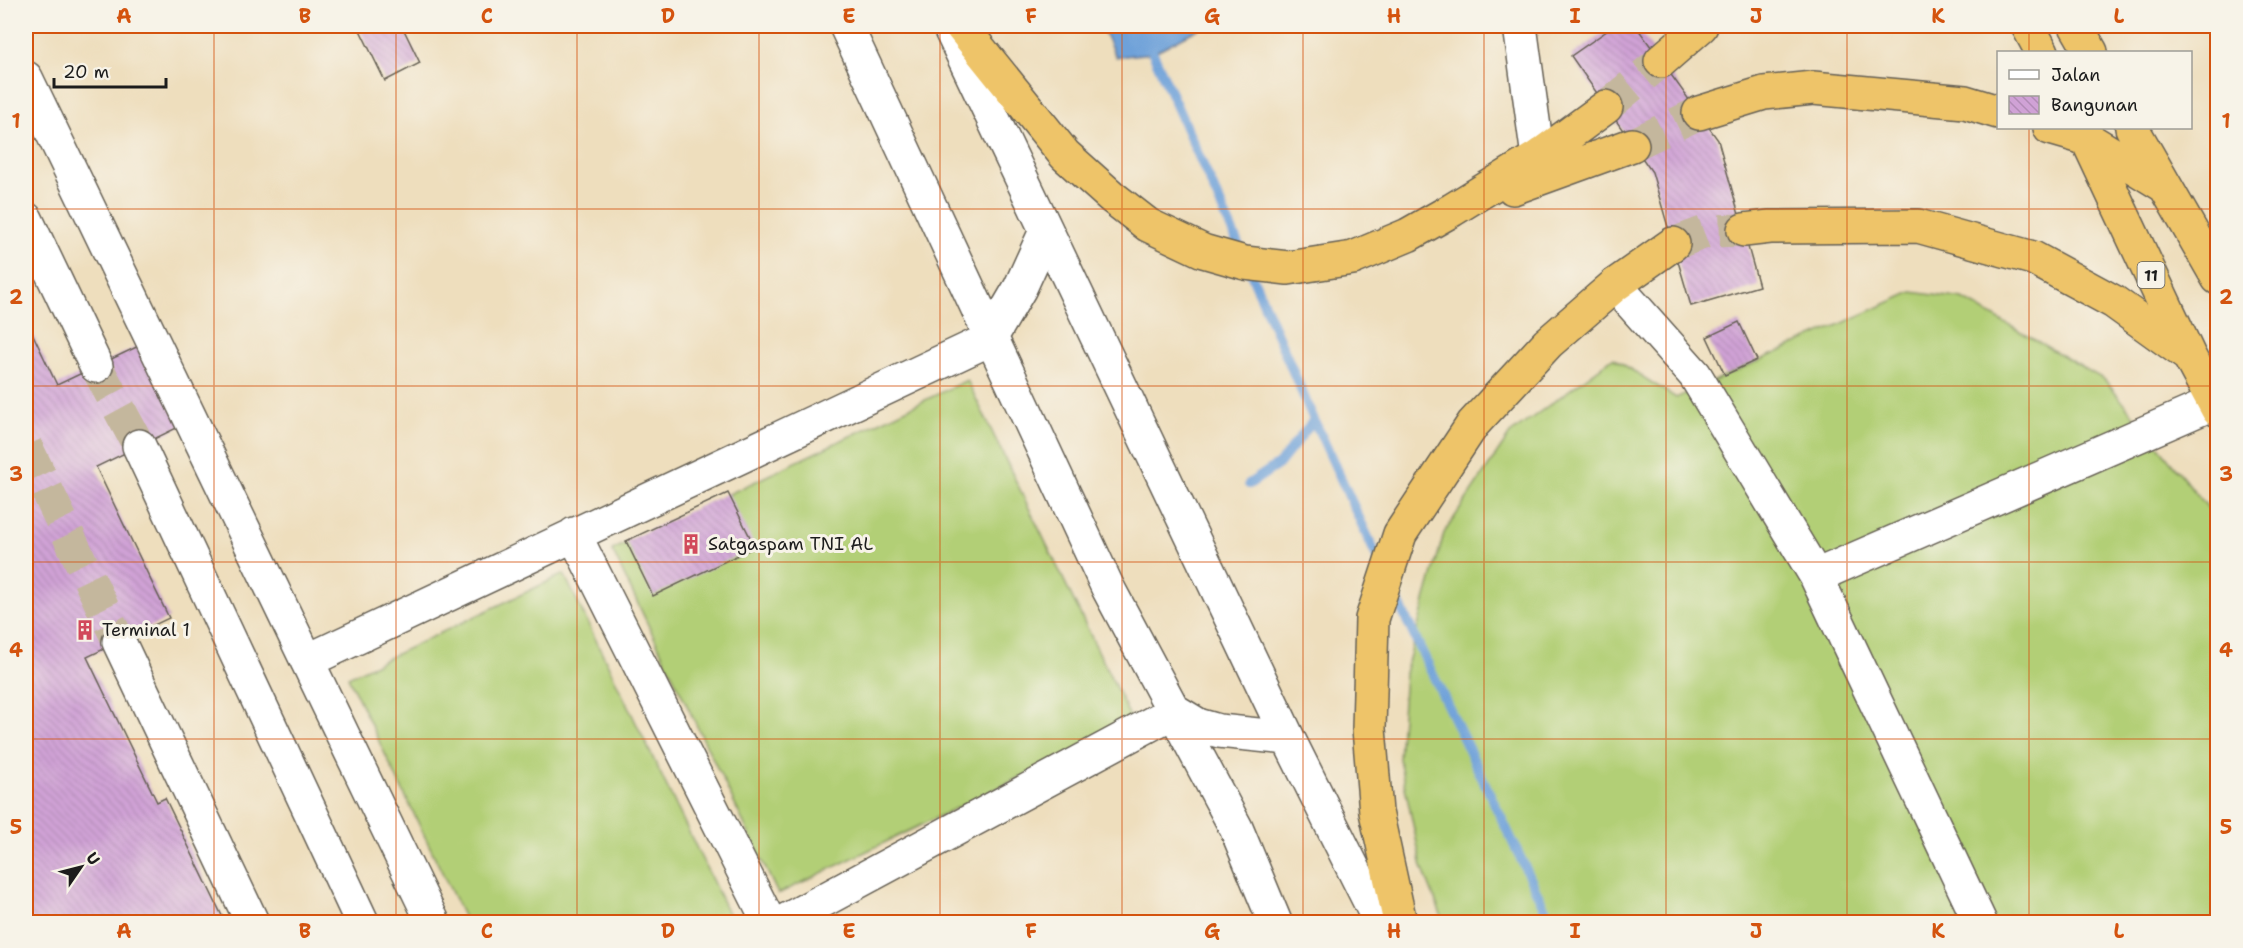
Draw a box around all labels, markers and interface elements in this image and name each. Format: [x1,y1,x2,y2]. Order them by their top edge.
text: A [116,3,132,29]
text: B [299,3,311,29]
text: C [481,3,493,29]
text: D [661,3,675,29]
text: E [842,3,856,29]
text: F [1025,3,1037,29]
text: G [1204,3,1220,29]
text: H [1387,3,1401,29]
text: I [1569,3,1581,29]
text: J [1750,3,1763,29]
text: K [1931,3,1945,29]
text: L [2114,3,2125,29]
scale bar [54,51,166,89]
legend [1997,51,2192,129]
text: 20 m [63,60,109,84]
text: Jalan [2051,63,2100,87]
text: Bangunan [2051,93,2138,117]
text: 1 [11,108,21,134]
text: 1 [2221,108,2231,134]
road number: 11 [2138,262,2164,288]
text: 2 [9,284,23,310]
text: 2 [2219,284,2233,310]
text: 3 [9,461,23,487]
text: 3 [2219,461,2233,487]
building icon: Satgaspam TNI AL [679,532,703,556]
place label: Satgaspam TNI AL [708,532,873,556]
building icon: Terminal 1 [73,618,97,642]
place label: Terminal 1 [102,618,190,642]
text: 4 [9,637,23,663]
text: 4 [2219,637,2233,663]
text: 5 [10,814,22,840]
text: 5 [2220,814,2232,840]
north arrow [51,837,111,897]
text: U [81,848,105,869]
text: A [116,918,132,944]
text: B [299,918,311,944]
text: C [481,918,493,944]
text: D [661,918,675,944]
text: E [842,918,856,944]
text: F [1025,918,1037,944]
text: G [1204,918,1220,944]
text: H [1387,918,1401,944]
text: I [1569,918,1581,944]
text: J [1750,918,1763,944]
text: K [1931,918,1945,944]
text: L [2114,918,2125,944]

